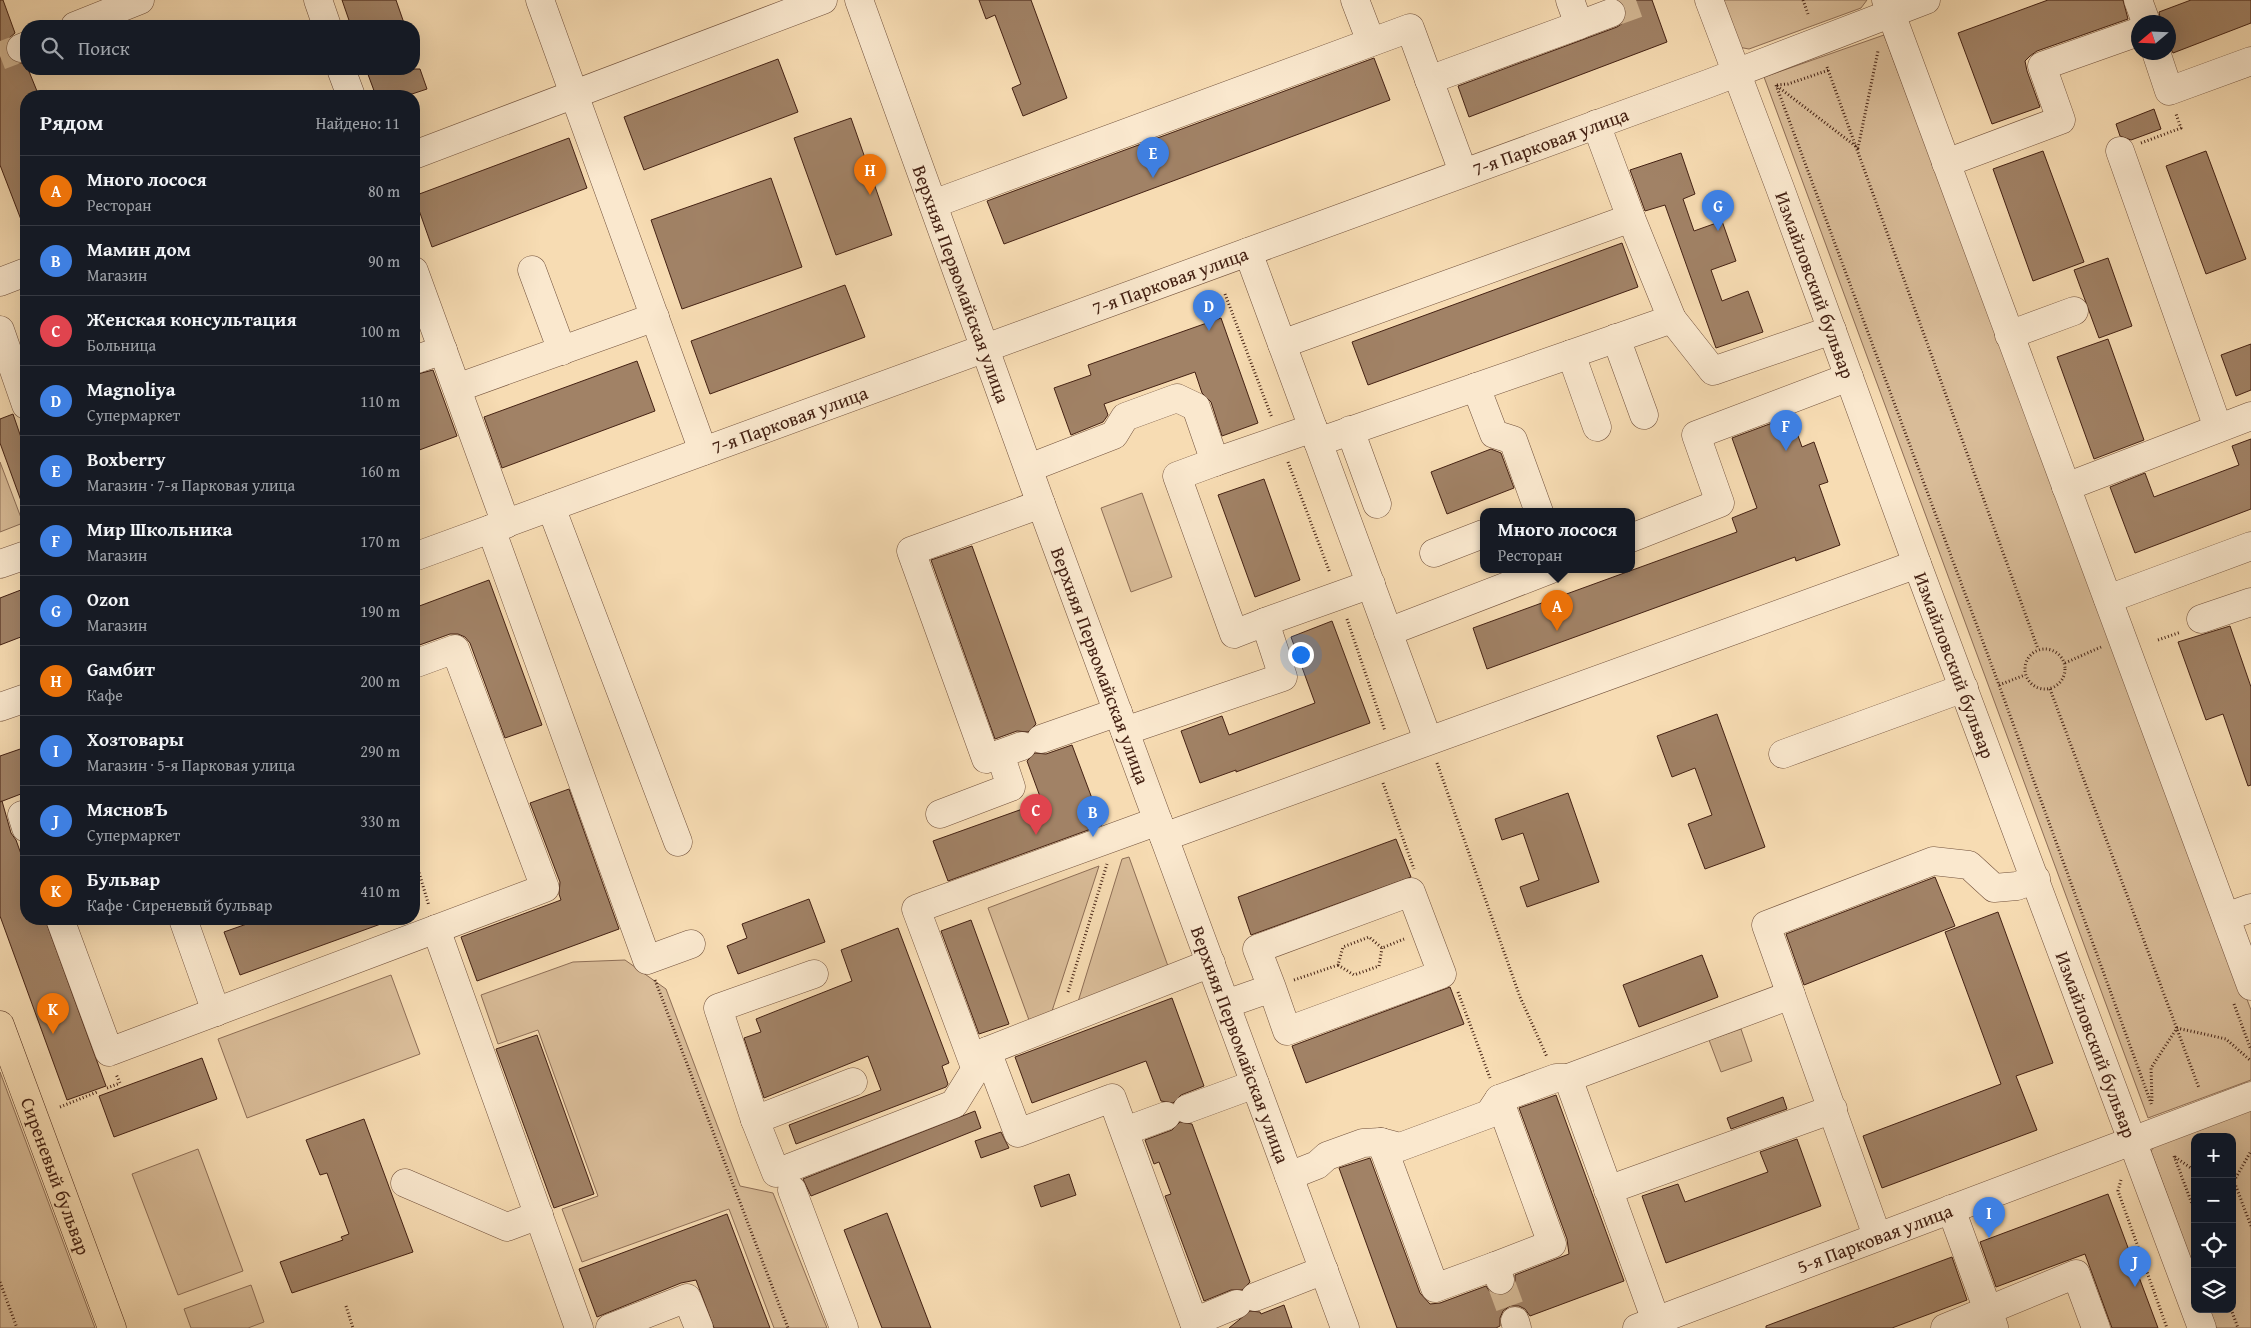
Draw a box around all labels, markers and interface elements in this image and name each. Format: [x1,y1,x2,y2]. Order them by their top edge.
north arrow [2131,15,2176,60]
search box [20,20,420,75]
icon: search [38,34,66,62]
text: Поиск [78,34,130,62]
street label: 7-я Парковая улица [1468,100,1632,183]
text: Рядом [40,107,103,138]
text: Найдено: 11 [316,111,400,135]
pin: E [1137,137,1169,178]
pin: H [854,154,886,195]
street label: Верхняя Первомайская улица [906,161,1017,407]
text: Много лосося [87,165,207,193]
text: A [51,179,61,203]
text: 80 m [368,179,400,203]
street label: Измайловский бульвар [1768,187,1862,382]
pin: G [1702,190,1734,231]
text: Ресторан [87,193,152,217]
text: Мамин дом [87,235,191,263]
street label: 7-я Парковая улица [1088,239,1252,322]
text: B [51,249,61,273]
text: 90 m [368,249,400,273]
text: Магазин [87,263,147,287]
pin: D [1193,290,1225,331]
text: Женская консультация [87,305,297,333]
text: C [51,319,61,343]
text: 100 m [360,319,400,343]
text: Больница [87,333,156,357]
text: Magnoliya [87,375,175,403]
street label: 7-я Парковая улица [708,378,872,461]
text: D [51,389,61,413]
text: 110 m [360,389,400,413]
text: Супермаркет [87,403,180,427]
pin: F [1770,410,1802,451]
text: Boxberry [87,445,165,473]
text: E [52,459,60,483]
text: 160 m [360,459,400,483]
text: Магазин · 7-я Парковая улица [87,473,295,497]
popup [1480,508,1635,573]
text: Мир Школьника [87,515,233,543]
text: Много лосося [1498,515,1617,543]
text: F [52,529,60,553]
text: 170 m [360,529,400,553]
text: Магазин [87,543,147,567]
street label: Верхняя Первомайская улица [1044,543,1157,788]
text: Ресторан [1498,543,1562,567]
street label: Измайловский бульвар [1907,568,2002,762]
text: Ozon [87,585,129,613]
pin: A [1541,590,1573,631]
text: G [51,599,61,623]
text: 190 m [360,599,400,623]
text: Магазин [87,613,147,637]
your location [1288,642,1314,668]
text: Gамбит [87,655,155,683]
text: H [50,669,62,693]
text: 200 m [360,669,400,693]
text: Кафе [87,683,123,707]
text: Хозтовары [87,725,184,753]
text: I [53,739,59,763]
text: 290 m [360,739,400,763]
text: Магазин · 5-я Парковая улица [87,753,295,777]
pin: C [1020,794,1052,835]
text: МясновЪ [87,795,168,823]
pin: B [1077,796,1109,837]
text: J [53,809,59,833]
text: 330 m [360,809,400,833]
text: Супермаркет [87,823,180,847]
text: Бульвар [87,865,160,893]
text: K [51,879,61,903]
text: 410 m [360,879,400,903]
text: Кафе · Сиреневый бульвар [87,893,272,917]
street label: Верхняя Первомайская улица [1184,922,1297,1167]
street label: Измайловский бульвар [2049,947,2144,1142]
pin: K [37,993,69,1034]
street label: Сиреневый бульвар [14,1093,98,1259]
map controls [2191,1133,2236,1313]
button: + [2191,1133,2236,1178]
button: − [2191,1178,2236,1223]
street label: 5-я Парковая улица [1793,1196,1956,1280]
pin: I [1973,1197,2005,1238]
button: locate [2191,1223,2236,1268]
pin: J [2119,1246,2151,1287]
button: layers [2191,1268,2236,1313]

